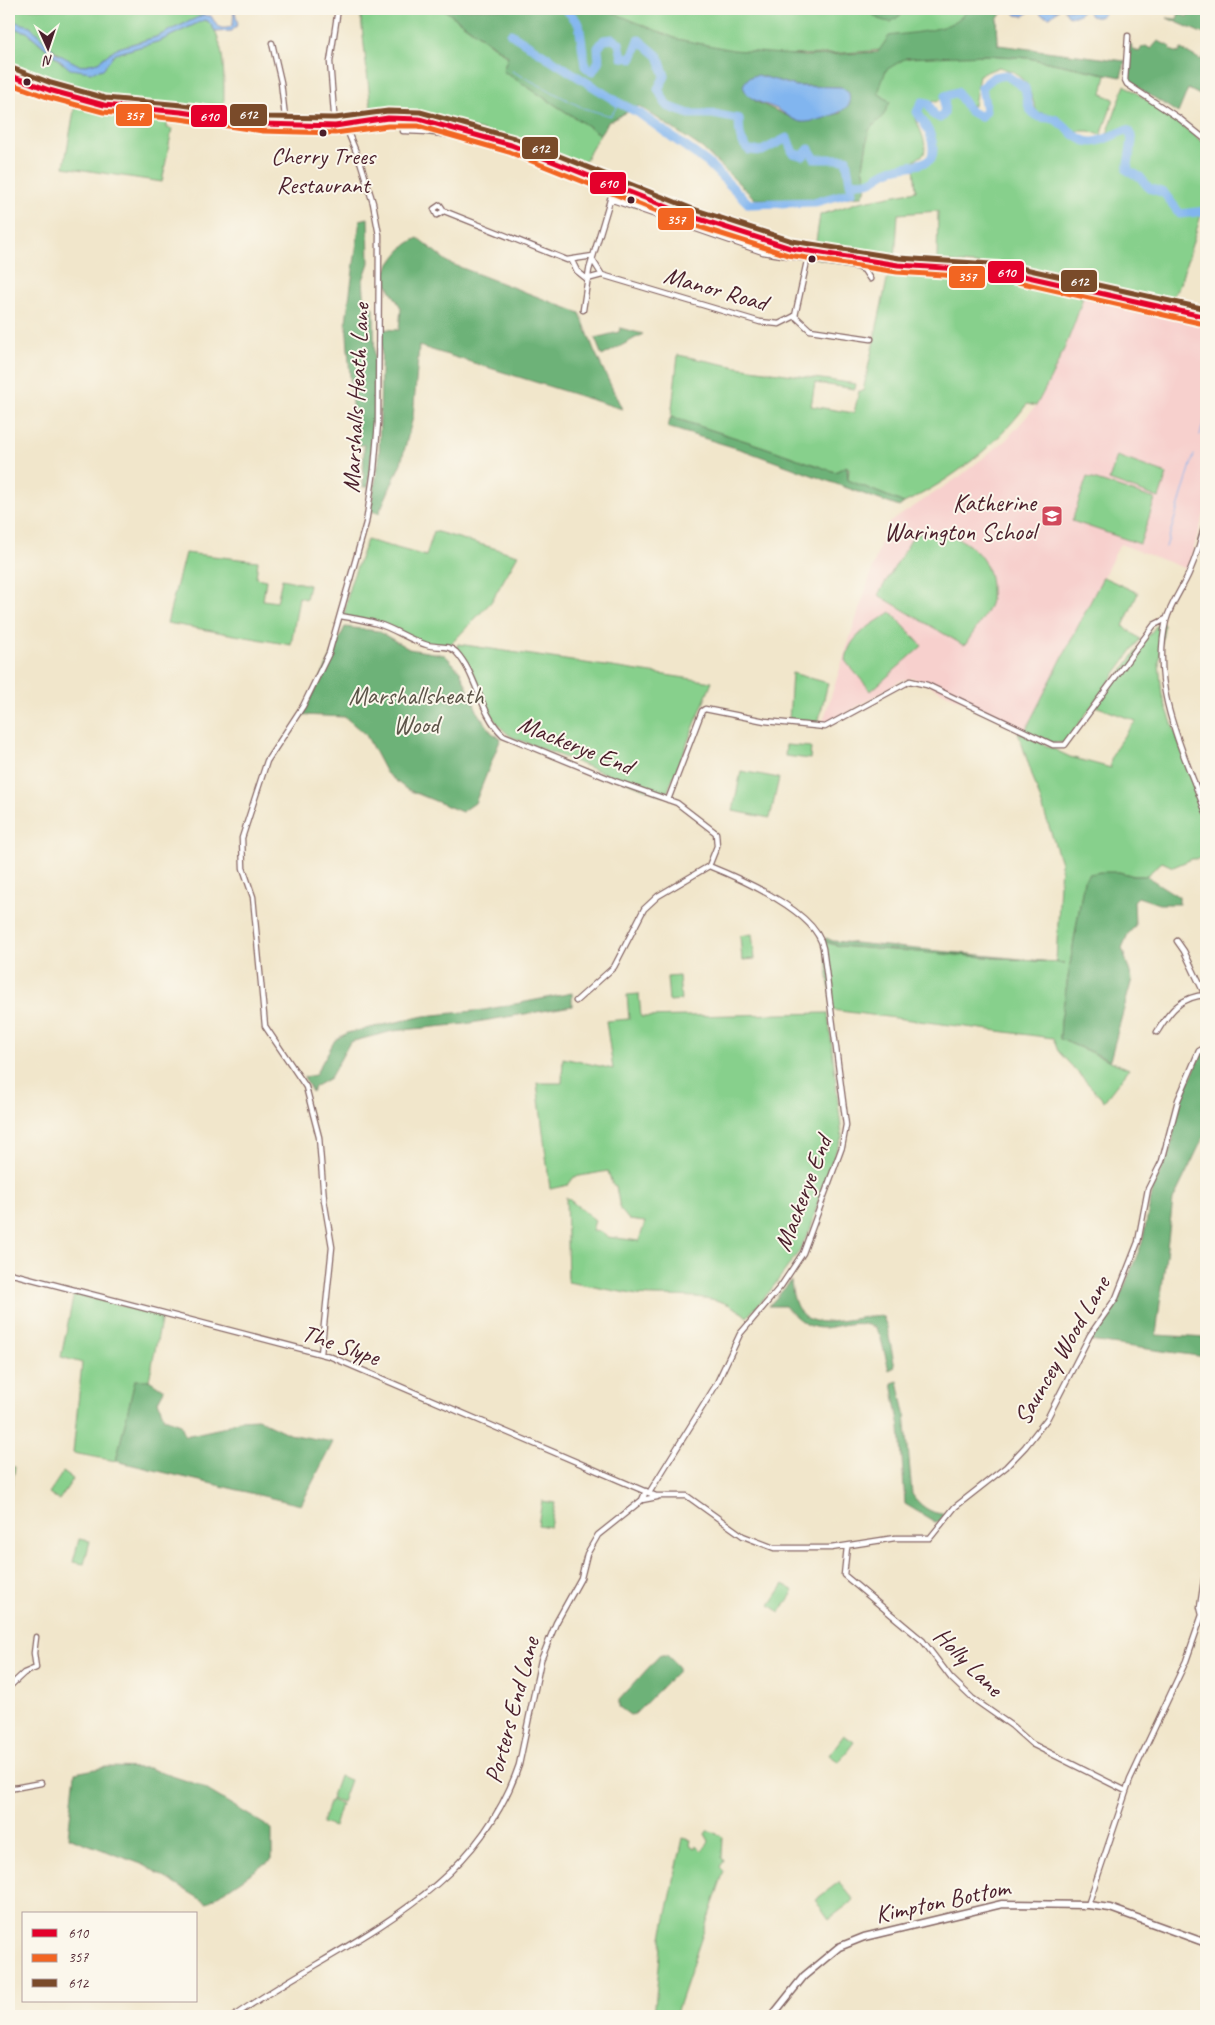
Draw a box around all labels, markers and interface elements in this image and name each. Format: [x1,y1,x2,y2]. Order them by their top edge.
north arrow [22,22,72,72]
text: N [42,52,53,69]
unlabelled marker [22,77,32,87]
line badge: 357 [115,103,153,127]
line badge: 612 [229,103,268,127]
line badge: 610 [190,104,228,128]
text: 612 [238,106,259,123]
text: 357 [125,107,145,124]
text: 610 [199,108,220,125]
marker: Cherry Trees Restaurant [318,128,328,138]
line badge: 612 [521,136,559,160]
text: 612 [530,140,551,157]
place label: Cherry Trees Restaurant [271,141,377,200]
line badge: 610 [589,171,627,195]
text: 610 [598,175,619,192]
unlabelled marker [626,195,636,205]
line badge: 357 [657,207,695,231]
text: 357 [667,211,687,228]
unlabelled marker [807,254,817,264]
street label: Manor Road [660,259,774,320]
line badge: 610 [987,260,1025,284]
text: 610 [996,264,1017,281]
line badge: 357 [948,265,986,289]
text: 357 [958,268,978,285]
line badge: 612 [1060,269,1098,293]
text: 612 [1069,273,1090,290]
street label: Marshalls Heath Lane [335,301,377,494]
place label: Katherine Warington School [884,487,1041,548]
school or university icon: Katherine Warington School [1040,504,1064,528]
park label: Marshallsheath Wood [348,680,484,741]
street label: Mackerye End [514,707,641,784]
street label: Mackerye End [766,1128,841,1256]
street label: Sauncey Wood Lane [1006,1269,1118,1431]
street label: The Slype [298,1317,386,1374]
street label: Holly Lane [927,1620,1011,1705]
street label: Porters End Lane [477,1632,547,1787]
street label: Kimpton Bottom [872,1871,1014,1931]
legend [22,1912,198,2002]
text: 610 [68,1924,90,1943]
text: 357 [68,1948,90,1967]
text: 612 [68,1974,90,1993]

